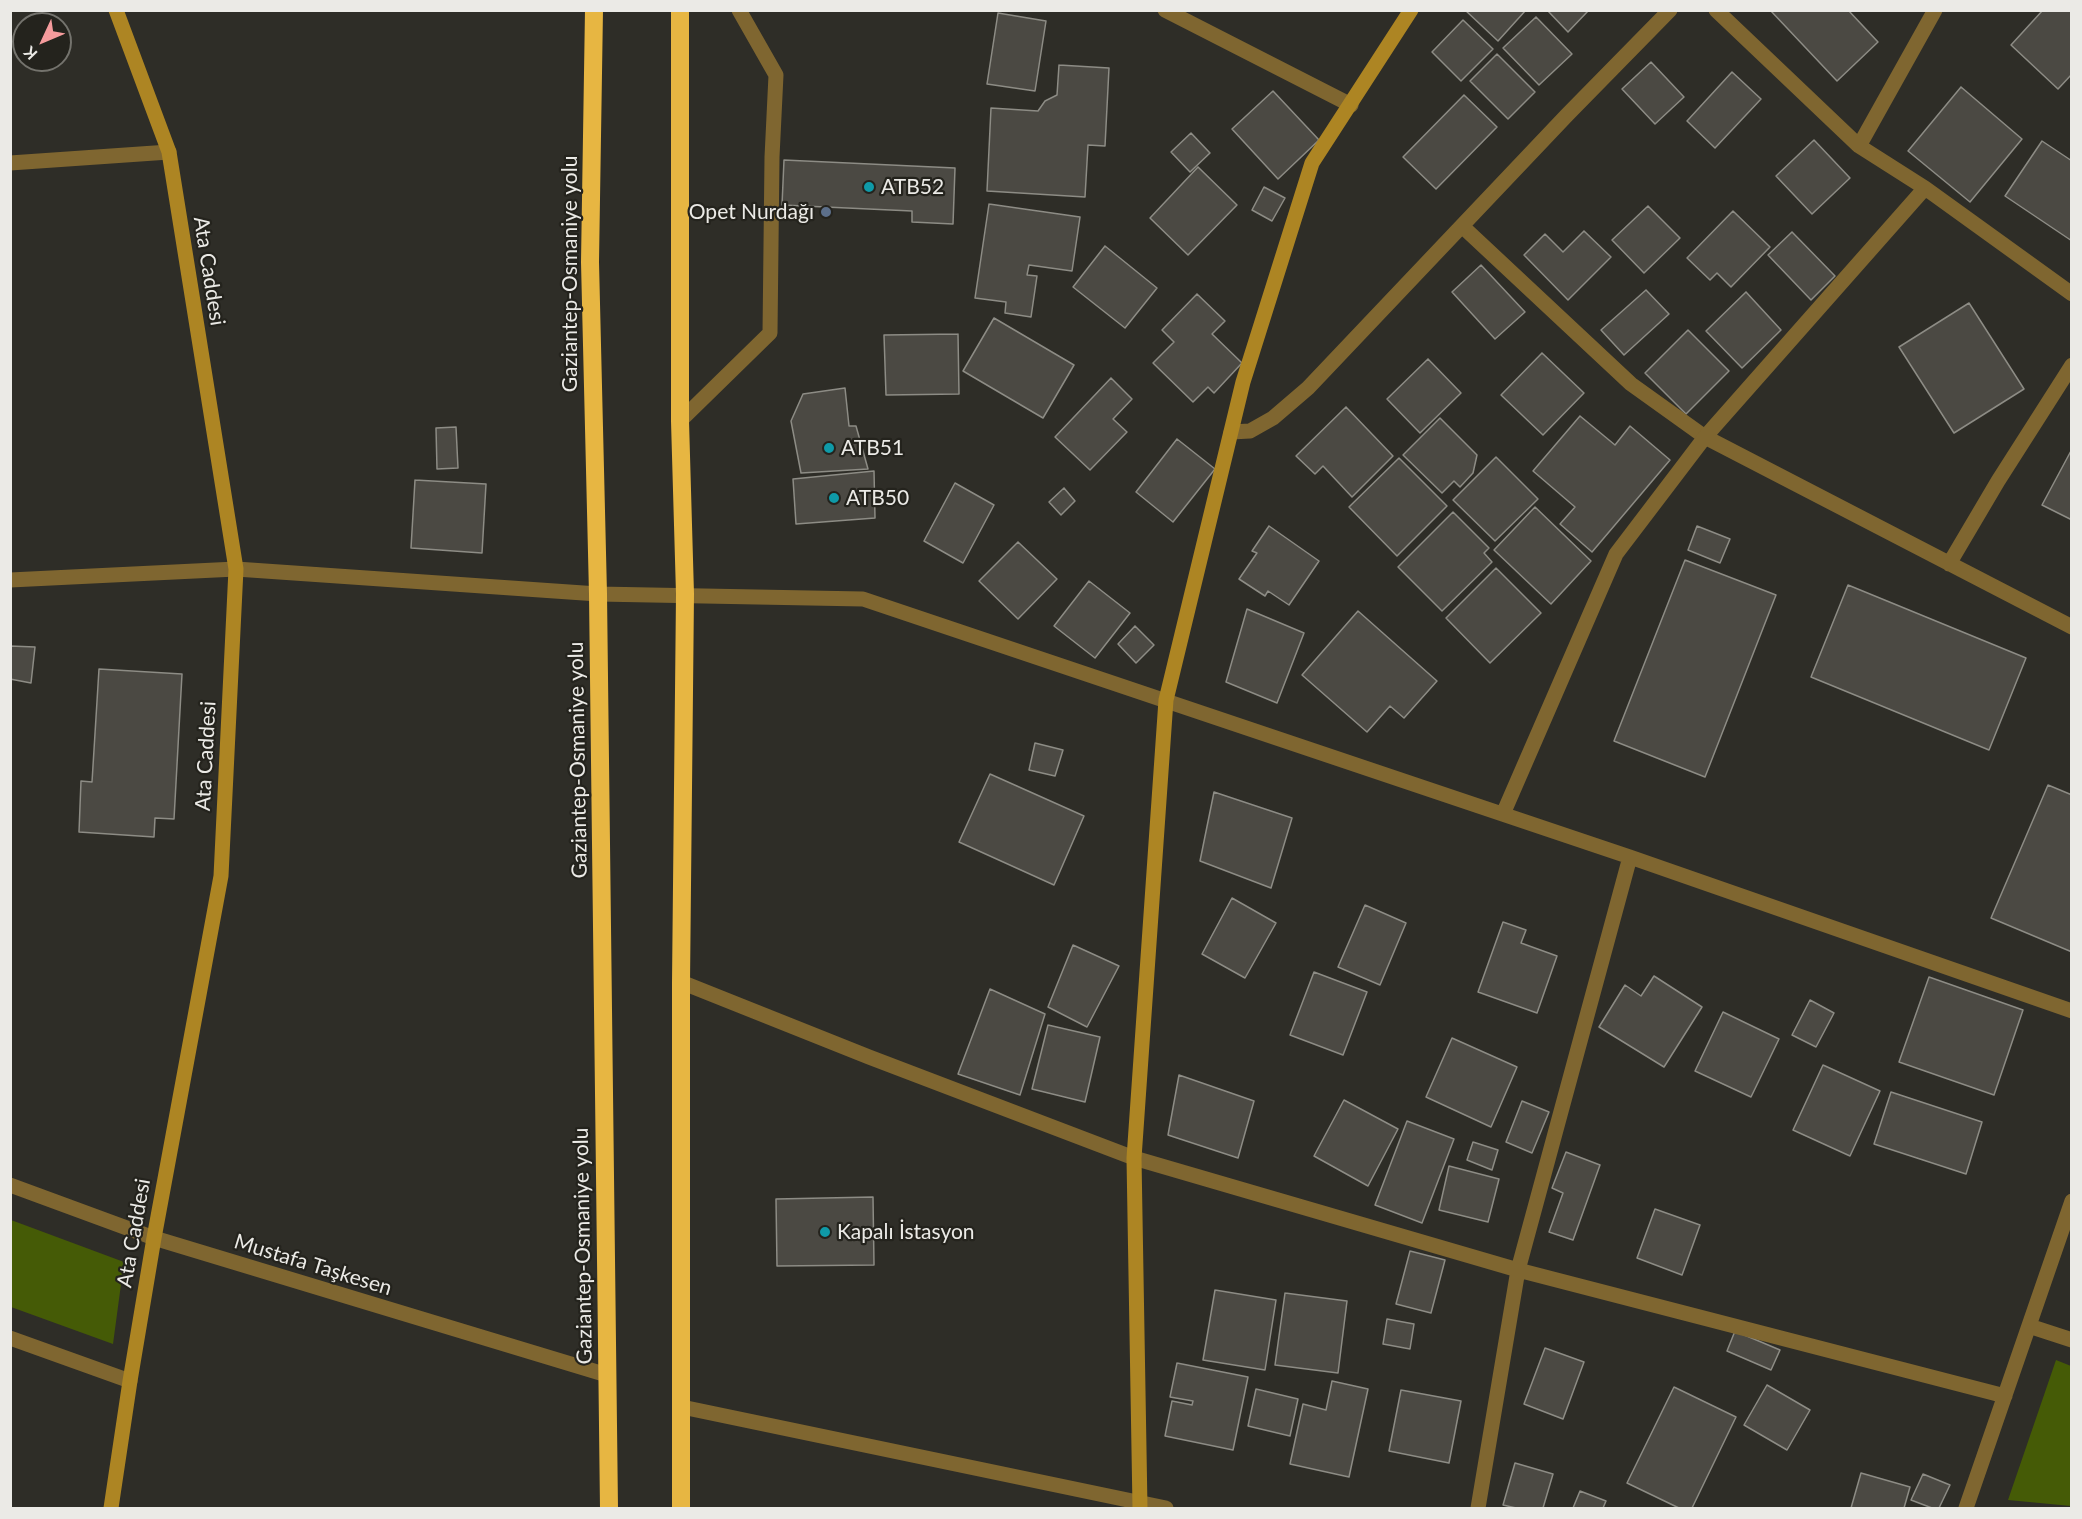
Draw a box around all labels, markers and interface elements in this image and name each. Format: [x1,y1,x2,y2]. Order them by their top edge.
north arrow [12,12,72,72]
text: K [19,43,41,64]
street label: Gaziantep-Osmaniye yolu [557,156,583,392]
place label: ATB52 [881,174,944,200]
marker: ATB52 [862,180,876,194]
place label: Opet Nurdağı [689,199,814,225]
marker: Opet Nurdağı [819,205,833,219]
street label: Ata Caddesi [188,215,230,327]
place label: ATB51 [841,435,904,461]
marker: ATB51 [822,441,836,455]
place label: ATB50 [846,485,909,511]
marker: ATB50 [827,491,841,505]
street label: Gaziantep-Osmaniye yolu [563,641,593,879]
street label: Ata Caddesi [191,700,221,812]
street label: Gaziantep-Osmaniye yolu [568,1127,598,1365]
street label: Ata Caddesi [112,1177,156,1289]
place label: Kapalı İstasyon [837,1219,975,1245]
marker: Kapalı İstasyon [818,1225,832,1239]
street label: Mustafa Taşkesen [231,1229,395,1301]

